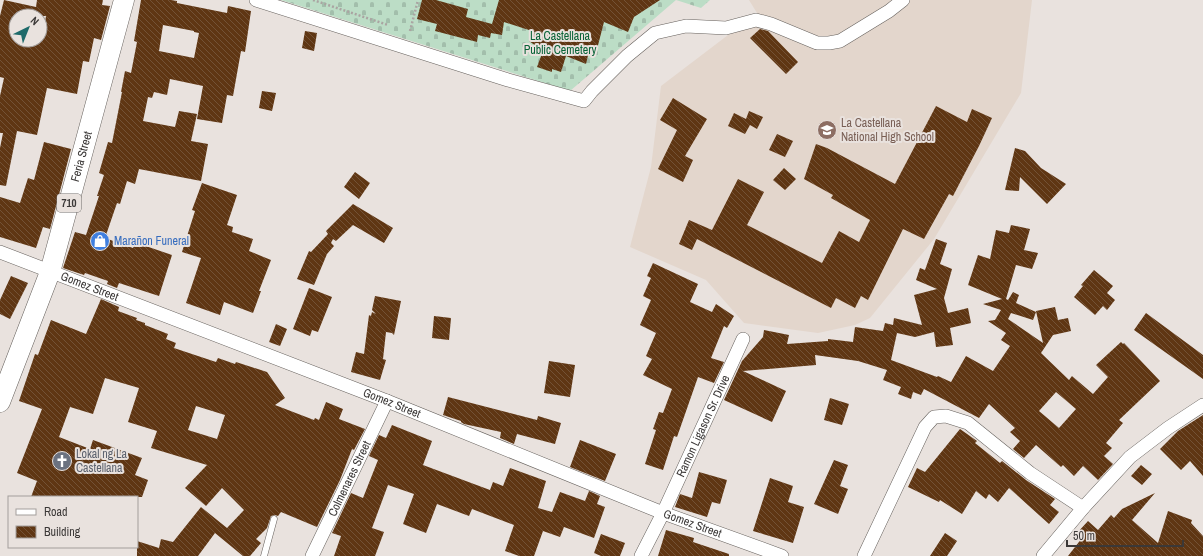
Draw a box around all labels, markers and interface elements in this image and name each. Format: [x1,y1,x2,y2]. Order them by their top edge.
north arrow [8,8,48,48]
text: N [28,13,42,28]
park label: La Castellana Public Cemetery [524,28,596,58]
place label: La Castellana National High School [841,115,934,145]
school or university icon: La Castellana National High School [816,119,838,141]
street label: Feria Street [67,129,96,183]
road number: 710 [57,194,81,212]
shop icon: Marañon Funeral [89,230,111,252]
place label: Marañon Funeral [114,233,189,249]
street label: Gomez Street [58,268,121,305]
street label: Ramon Ligason Sr. Drive [673,372,733,480]
street label: Gomez Street [361,385,423,422]
street label: Colmenares Street [324,438,375,519]
place label: Lokal ng La Castellana [76,446,127,476]
church icon: Lokal ng La Castellana [51,450,73,472]
legend [8,496,138,548]
text: Road [44,504,68,520]
street label: Gomez Street [661,506,724,542]
scale bar [1067,522,1183,548]
text: Building [44,524,81,540]
text: 50 m [1073,528,1095,544]

